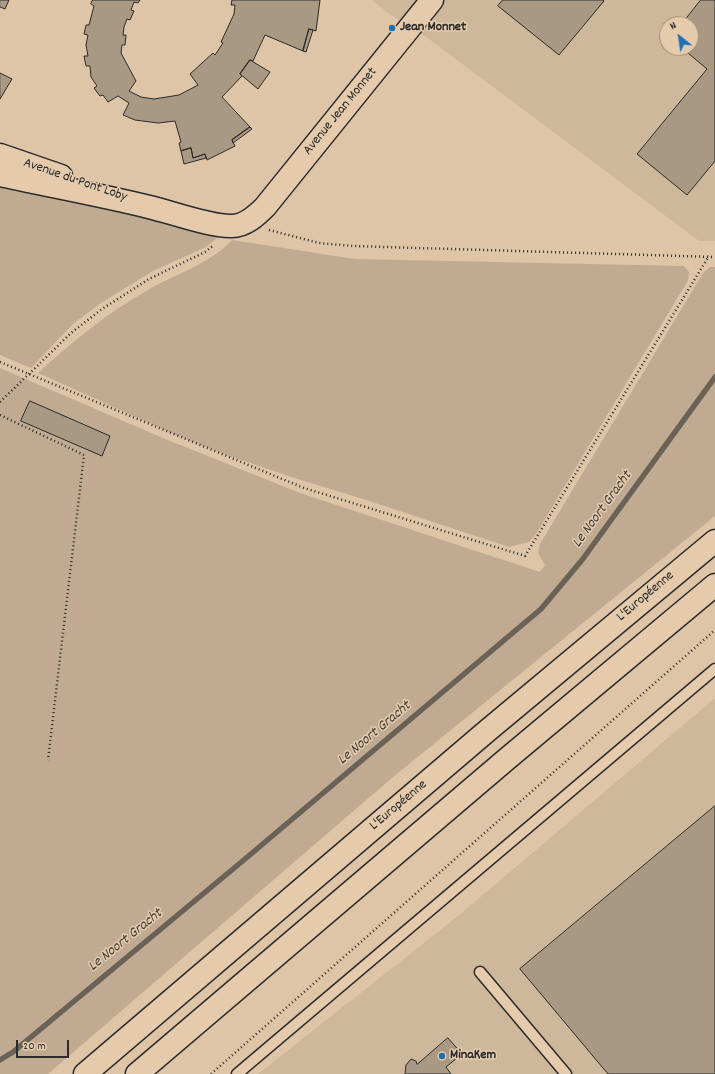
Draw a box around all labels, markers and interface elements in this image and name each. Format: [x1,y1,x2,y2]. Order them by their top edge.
north arrow [659,16,699,56]
text: N [667,18,680,35]
place label: Jean Monnet [400,20,466,36]
marker: Jean Monnet [387,23,397,33]
street label: Avenue Jean Monnet [301,65,381,159]
street label: Avenue du Pont Loby [21,155,129,207]
water label: Le Noort Gracht [569,468,637,552]
street label: L'Européenne [614,568,678,626]
water label: Le Noort Gracht [335,698,415,770]
street label: L'Européenne [367,777,431,835]
water label: Le Noort Gracht [85,906,167,976]
scale bar [18,1032,71,1058]
text: 20 m [23,1038,46,1055]
place label: MinaKem [450,1048,496,1064]
marker: MinaKem [437,1051,447,1061]

